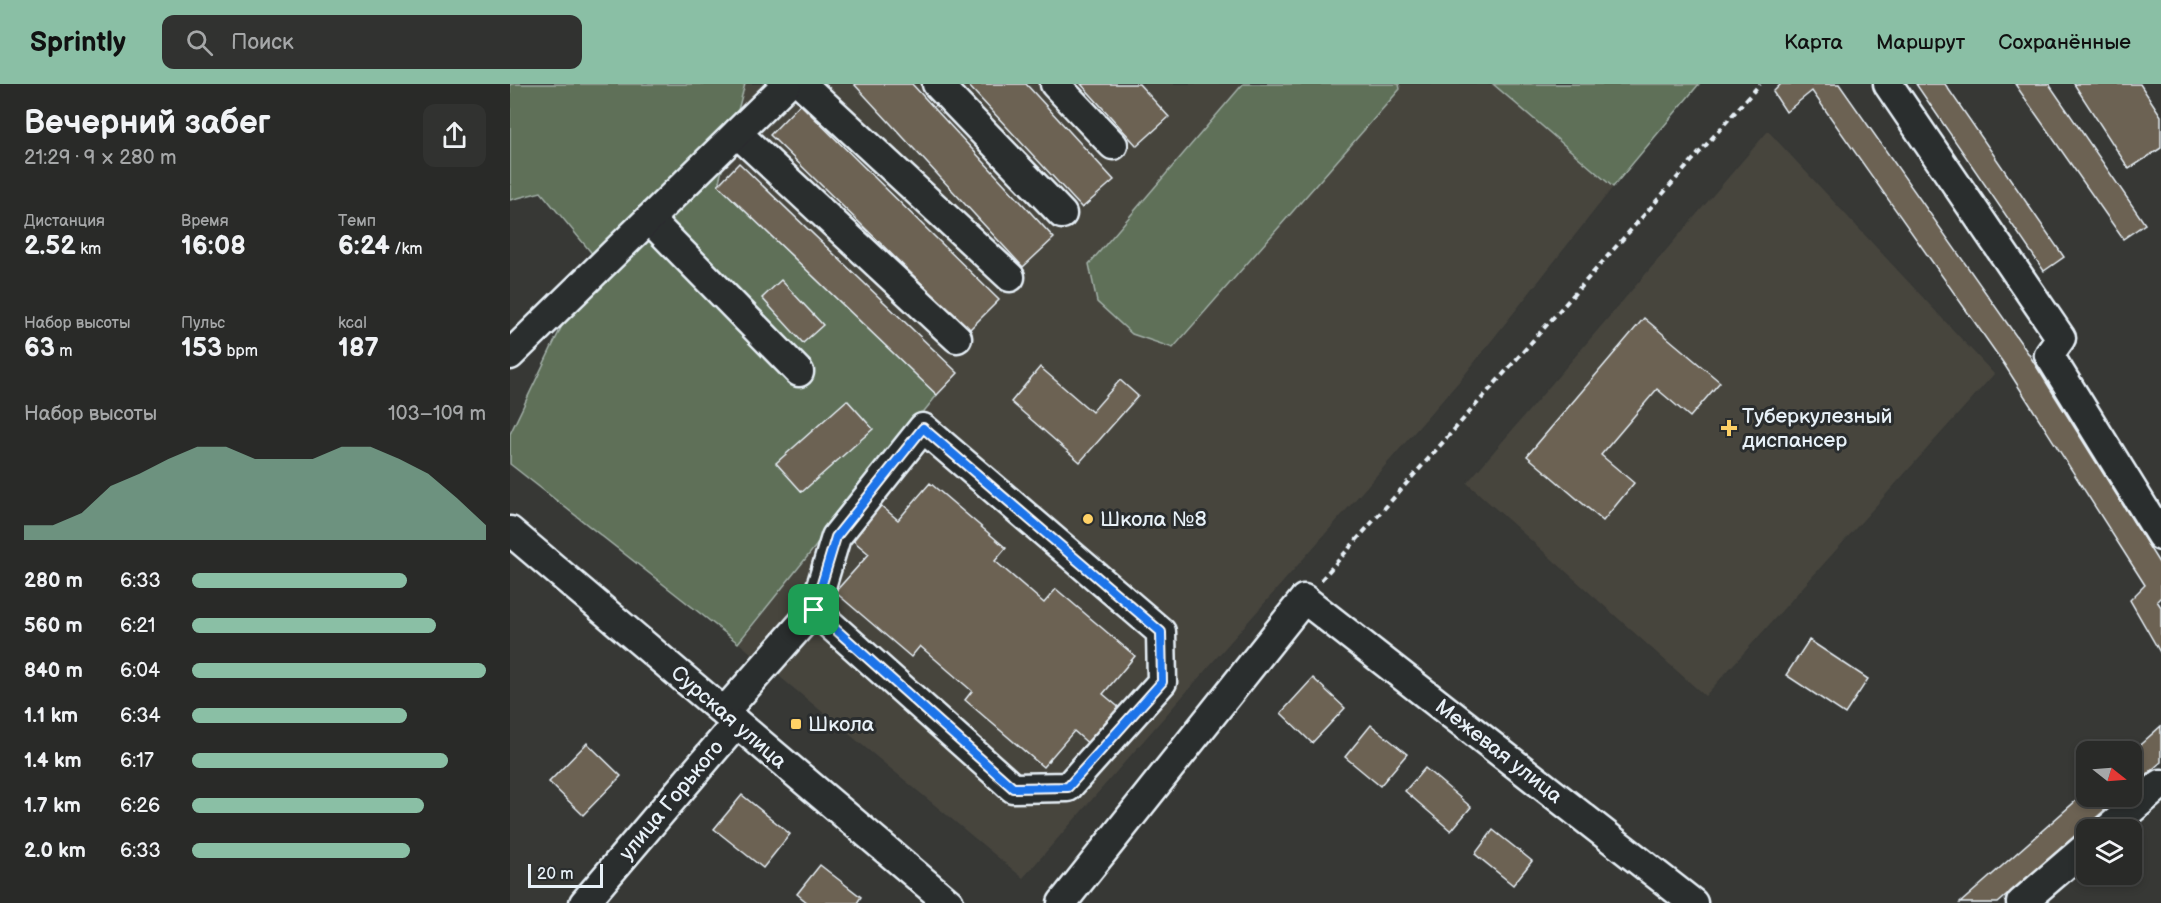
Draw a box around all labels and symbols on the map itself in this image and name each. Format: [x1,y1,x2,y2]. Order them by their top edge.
place label: Туберкулезный диспансер [1742,404,1893,453]
marker: Туберкулезный диспансер [1720,419,1738,437]
place label: Школа №8 [1100,507,1207,532]
marker: Школа №8 [1081,512,1095,526]
pin [788,584,839,635]
street label: Сурская улица [666,660,792,775]
street label: Межевая улица [1430,694,1568,809]
place label: Школа [808,712,875,737]
marker: Школа [789,717,803,731]
street label: улица Горького [614,735,729,865]
north arrow [2076,741,2142,807]
scale bar [528,861,603,888]

